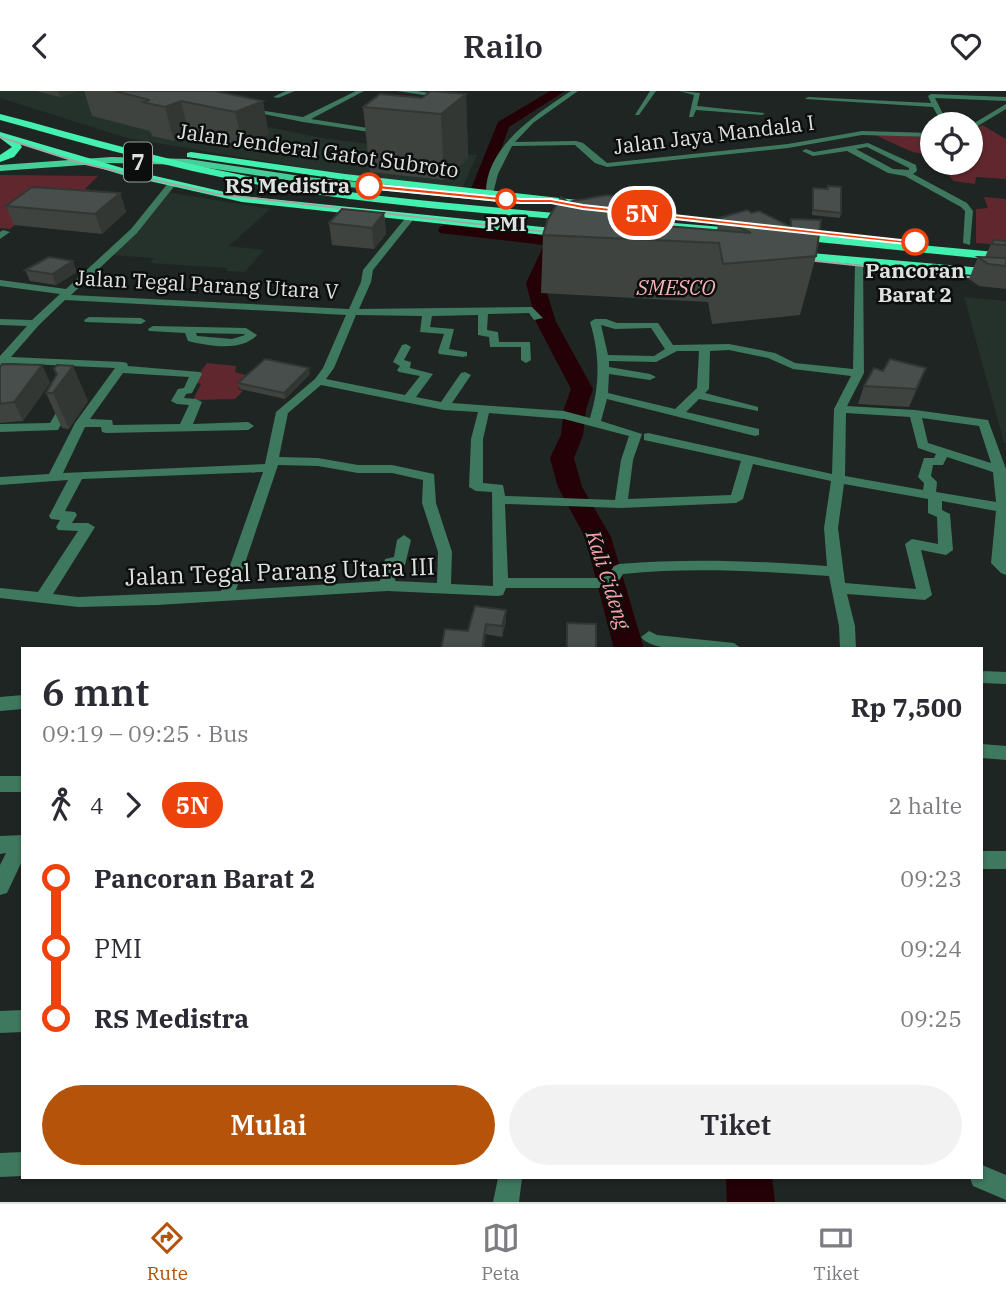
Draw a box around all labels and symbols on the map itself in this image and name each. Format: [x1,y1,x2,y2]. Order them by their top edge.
street label: Jalan Jaya Mandala I [612,108,816,160]
street label: Jalan Jenderal Gatot Subroto [176,116,460,184]
road number: 7 [124,143,152,181]
place label: RS Medistra [225,171,350,199]
marker: RS Medistra [356,173,382,199]
marker: PMI [496,189,516,209]
line badge: 5N [610,190,674,236]
place label: PMI [485,209,527,237]
marker: Pancoran Barat 2 [902,229,928,255]
place label: Pancoran Barat 2 [865,256,965,308]
street label: Jalan Tegal Parang Utara V [75,263,339,305]
park label: SMESCO [636,273,715,301]
water label: Kali Cideng [579,526,638,634]
street label: Jalan Tegal Parang Utara III [124,550,436,592]

